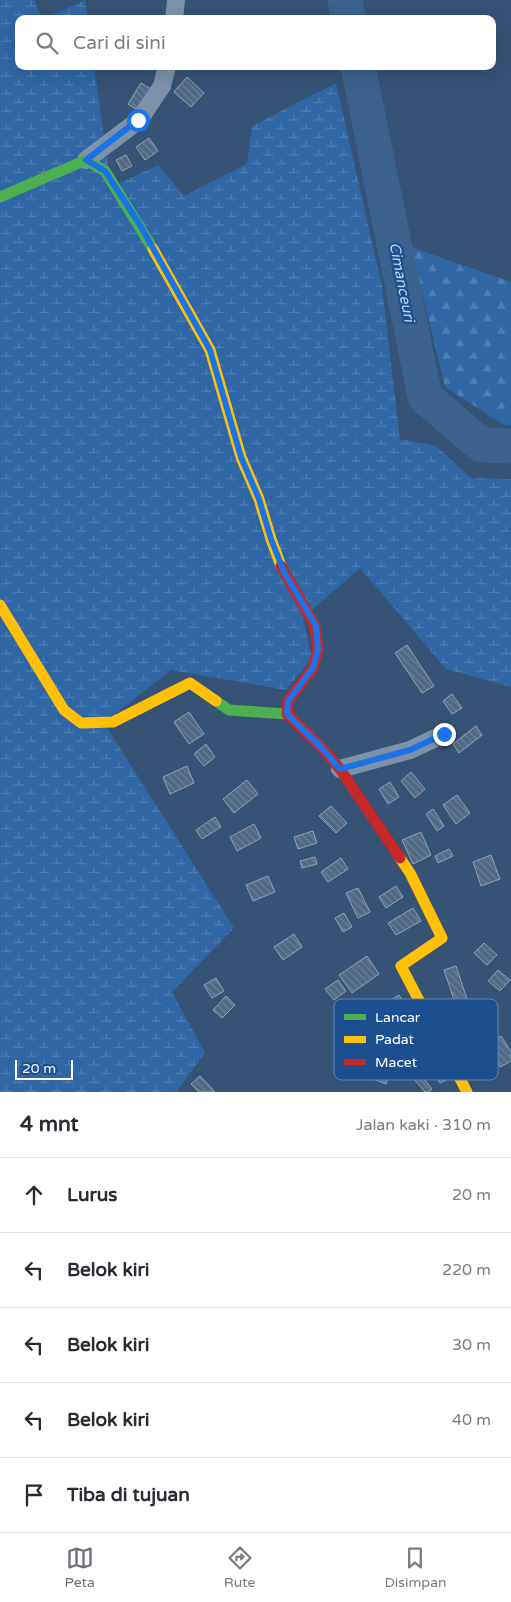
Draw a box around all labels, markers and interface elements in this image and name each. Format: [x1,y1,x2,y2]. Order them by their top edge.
search box [15,15,496,70]
icon: search [33,29,61,57]
text: Cari di sini [73,32,166,54]
route start [127,109,150,132]
water label: Cimanceuri [385,241,419,325]
route end [433,723,456,746]
legend [334,999,498,1080]
text: Lancar [375,1009,421,1026]
text: Padat [375,1031,414,1048]
text: Macet [375,1054,418,1071]
scale bar [15,1057,72,1080]
text: 20 m [22,1060,56,1077]
text: 4 mnt [20,1112,79,1137]
text: Jalan kaki · 310 m [356,1115,491,1135]
icon: ahead [20,1181,48,1209]
text: Lurus [67,1184,117,1206]
text: 20 m [452,1185,491,1205]
icon: left [20,1256,48,1284]
text: Belok kiri [67,1259,150,1281]
text: 220 m [442,1260,491,1280]
icon: left [20,1331,48,1359]
text: Belok kiri [67,1334,150,1356]
text: 30 m [452,1335,491,1355]
icon: left [20,1406,48,1434]
text: Belok kiri [67,1409,150,1431]
text: 40 m [452,1410,491,1430]
icon: arrive [20,1481,48,1509]
text: Tiba di tujuan [67,1484,190,1506]
tab: Peta [64,1544,95,1591]
tab: Rute [224,1544,255,1591]
tab: Disimpan [384,1544,447,1591]

